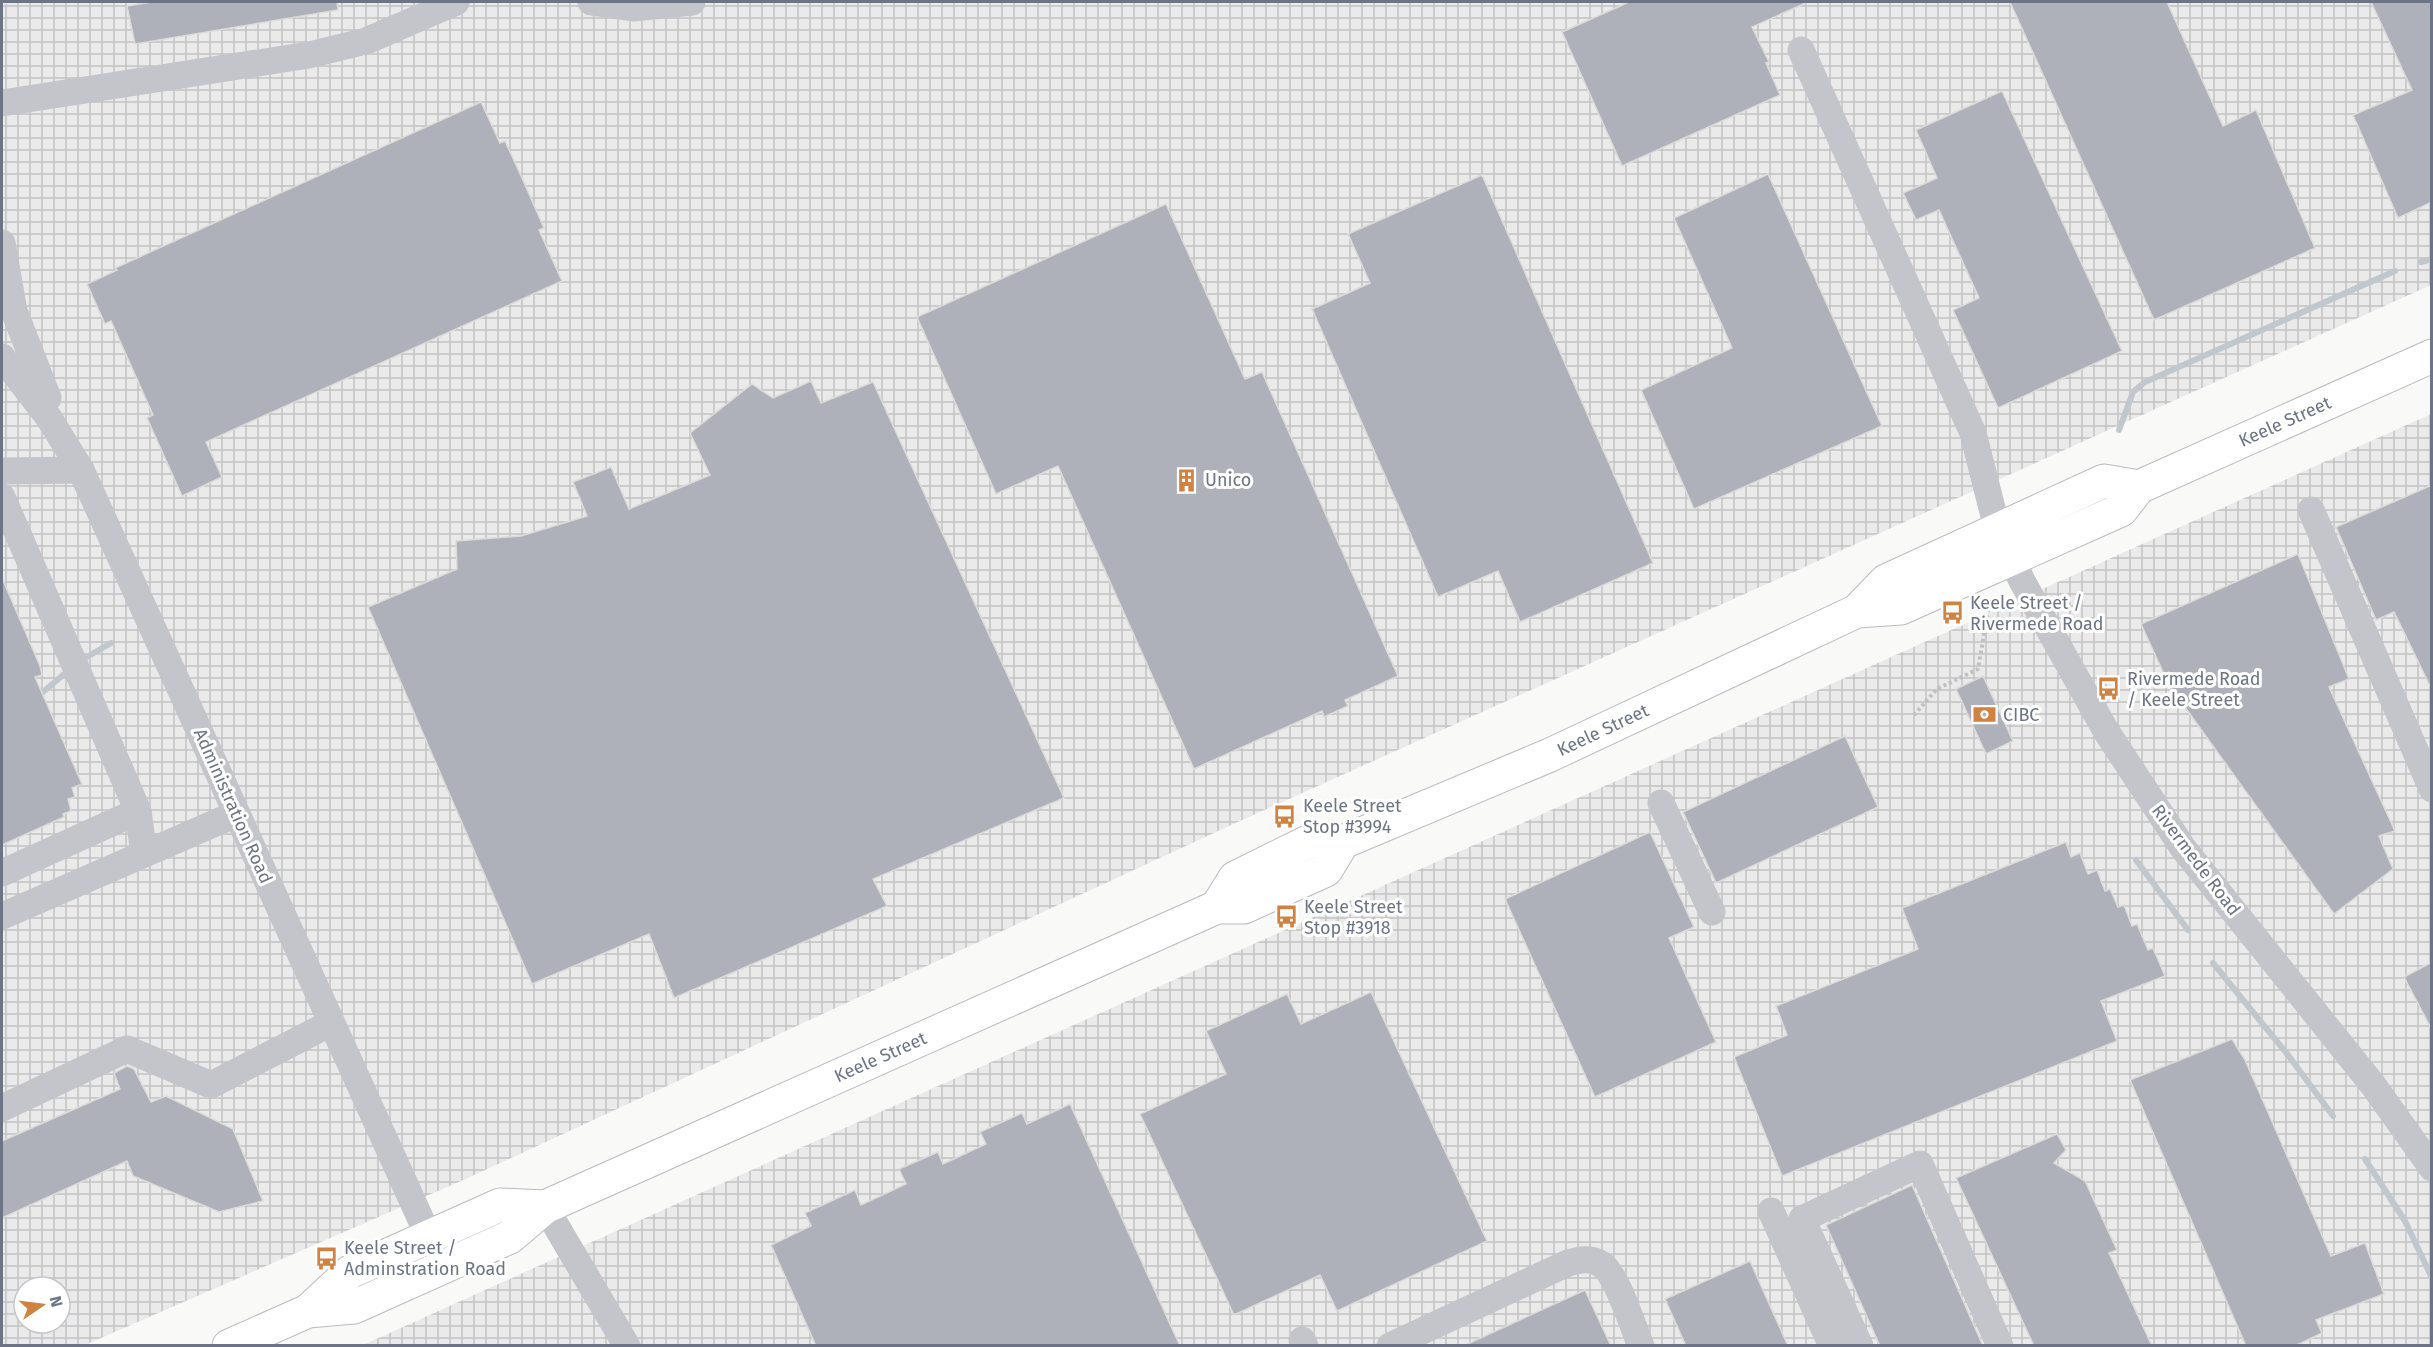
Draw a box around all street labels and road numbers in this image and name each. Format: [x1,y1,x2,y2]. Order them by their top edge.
street label: Keele Street [2235,391,2335,452]
street label: Keele Street [1554,699,1653,761]
street label: Administration Road [189,725,277,887]
street label: Rivermede Road [2147,800,2245,920]
street label: Keele Street [831,1027,930,1087]

